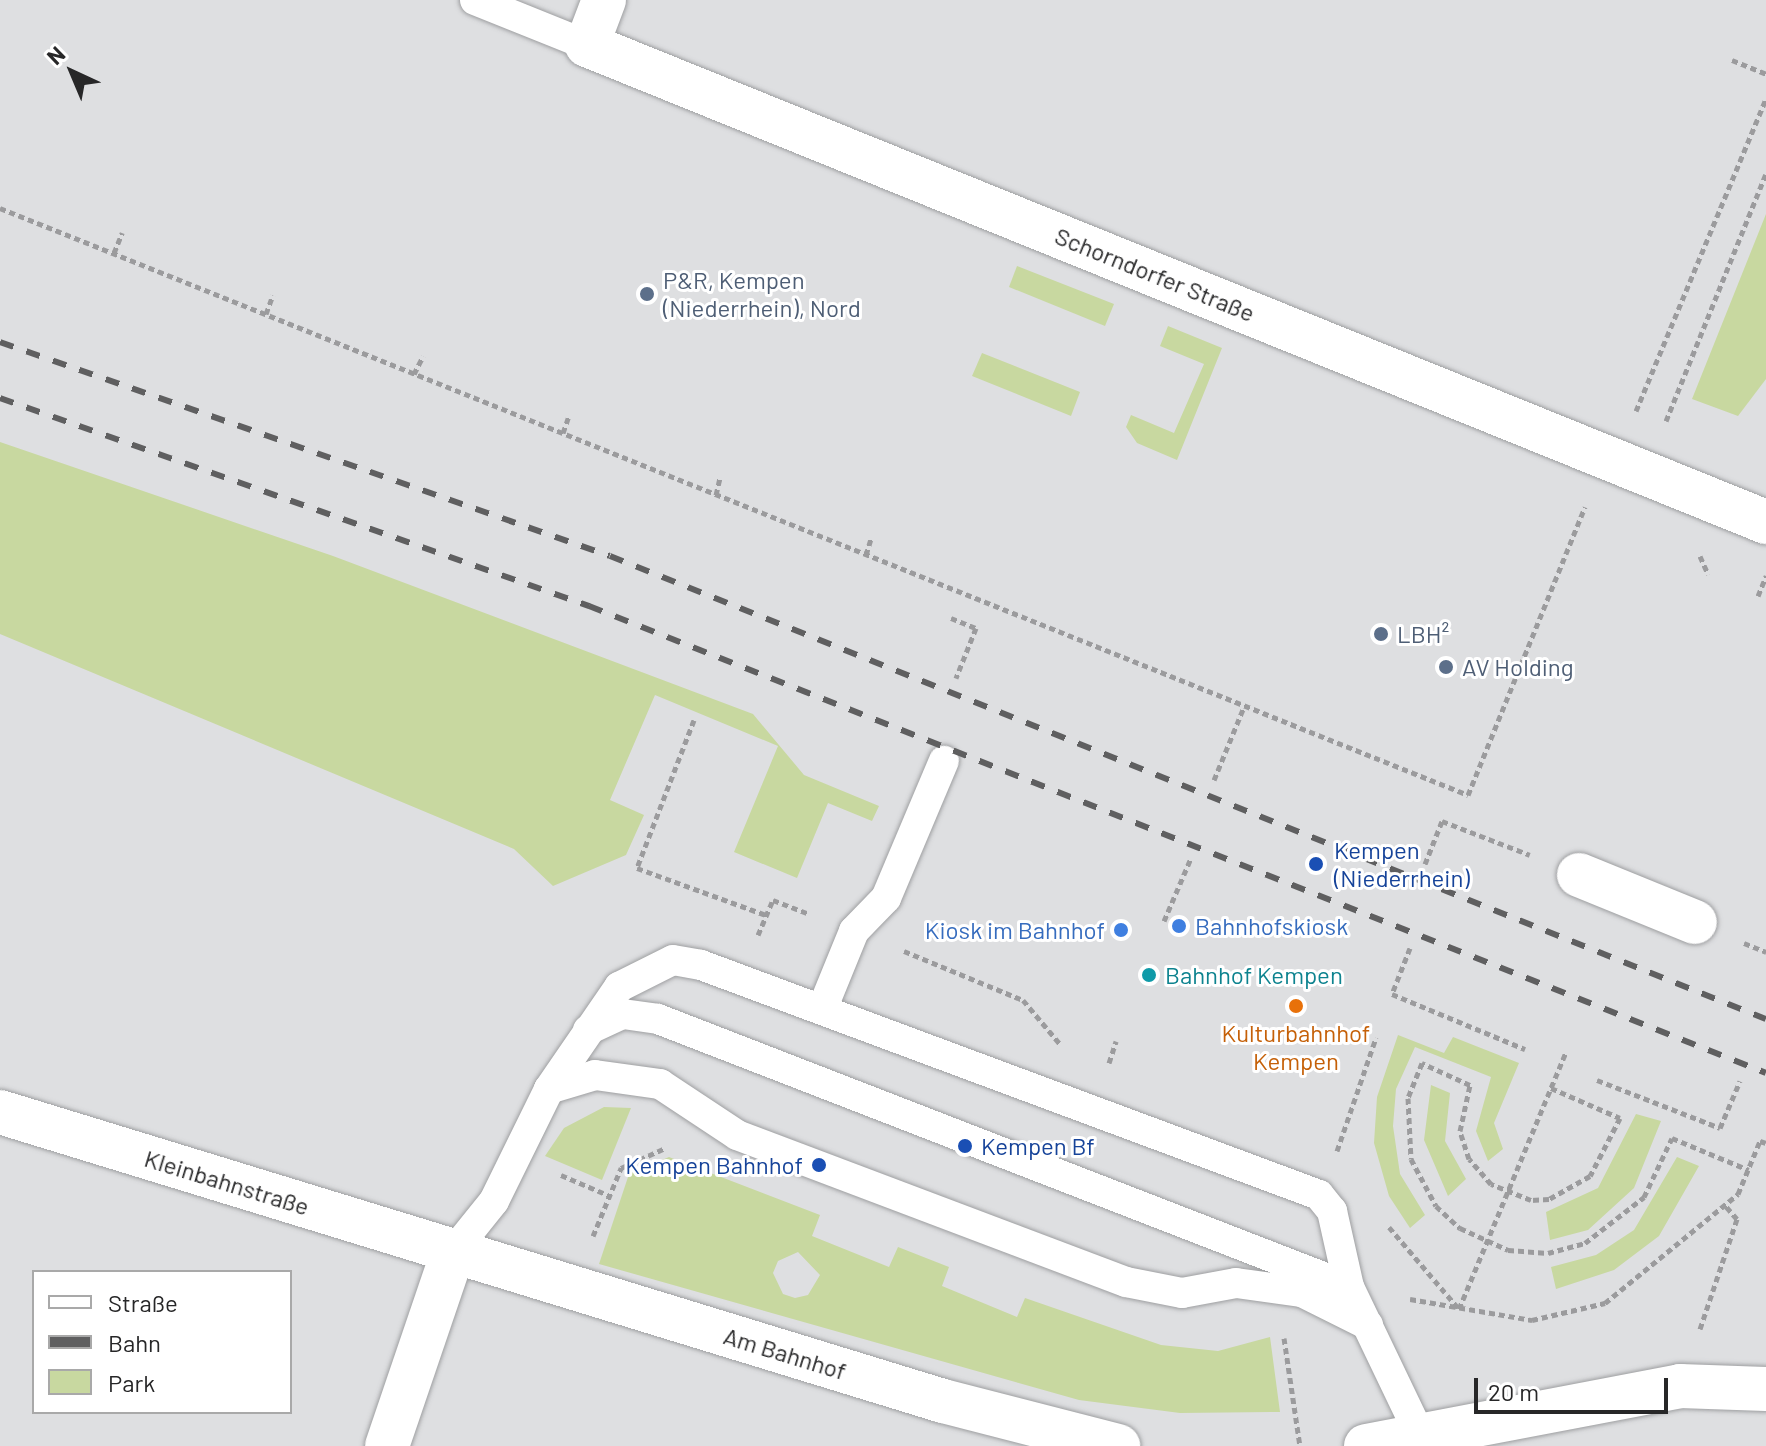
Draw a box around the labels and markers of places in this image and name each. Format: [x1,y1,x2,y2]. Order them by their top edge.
place label: P&R, Kempen (Niederrhein), Nord [663,266,861,322]
marker: P&R, Kempen (Niederrhein), Nord [638,285,656,303]
place label: LBH² [1397,620,1449,648]
marker: LBH² [1372,625,1390,643]
place label: AV Holding [1462,653,1574,681]
marker: AV Holding [1437,658,1455,676]
place label: Kempen (Niederrhein) [1334,836,1470,892]
marker: Kempen (Niederrhein) [1305,853,1327,875]
place label: Bahnhofskiosk [1195,912,1348,940]
place label: Kiosk im Bahnhof [925,916,1105,944]
marker: Bahnhofskiosk [1170,917,1188,935]
marker: Kiosk im Bahnhof [1112,921,1130,939]
place label: Bahnhof Kempen [1165,961,1343,989]
marker: Bahnhof Kempen [1140,966,1158,984]
marker: Kulturbahnhof Kempen [1287,997,1305,1015]
place label: Kulturbahnhof Kempen [1222,1019,1370,1075]
place label: Kempen Bf [981,1132,1095,1160]
marker: Kempen Bf [956,1137,974,1155]
place label: Kempen Bahnhof [625,1151,803,1179]
marker: Kempen Bahnhof [810,1156,828,1174]

